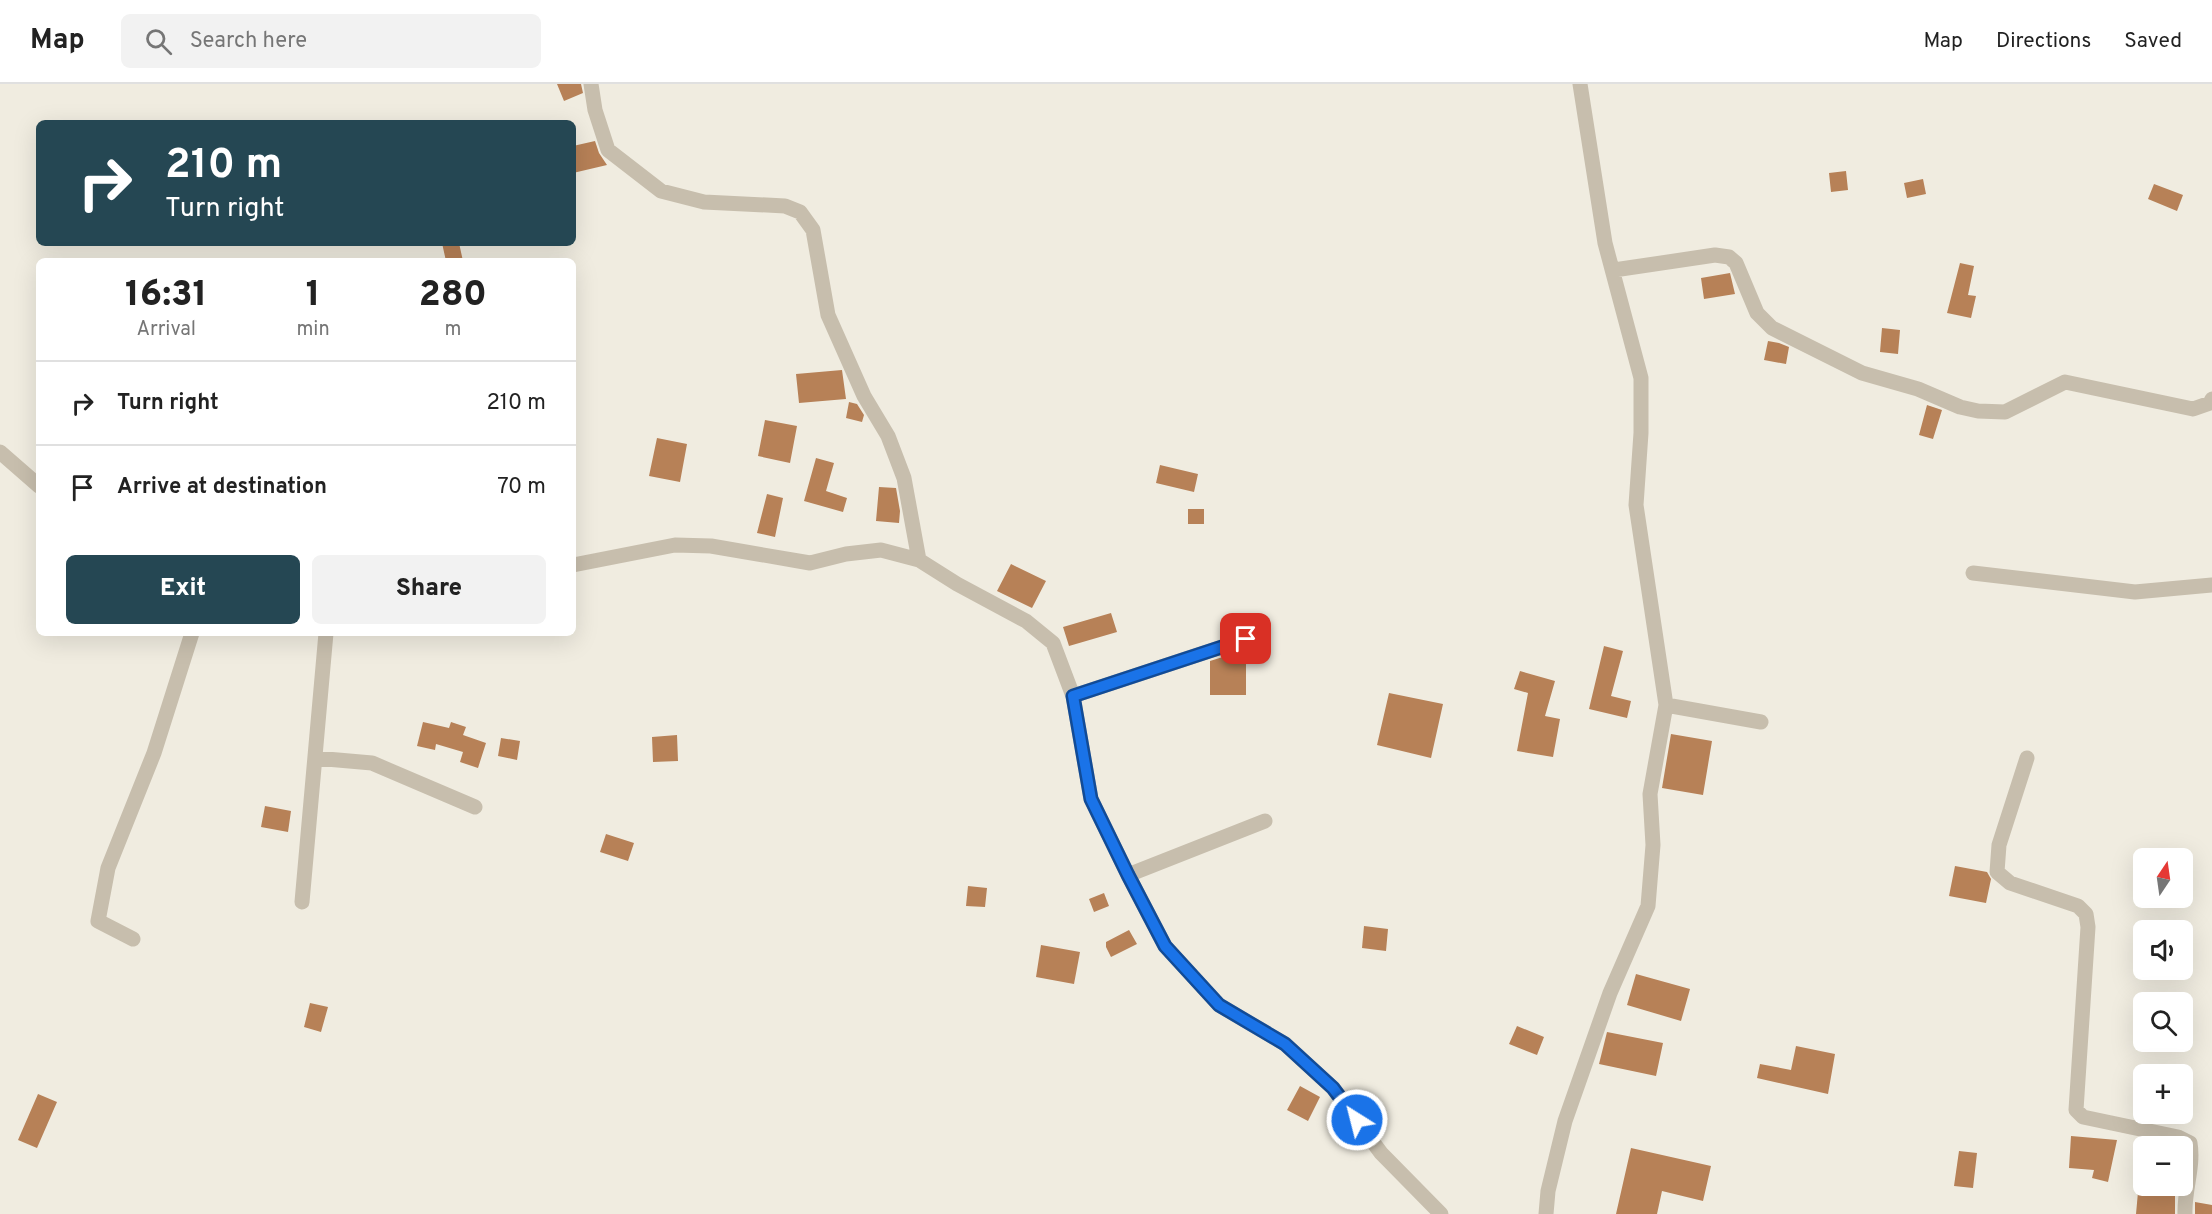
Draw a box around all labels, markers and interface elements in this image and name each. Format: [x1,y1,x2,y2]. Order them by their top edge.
search box [121,14,541,68]
text: Map [30,23,85,59]
icon: search [142,25,175,58]
text: Search here [190,28,307,55]
text: Map [1923,28,1963,55]
text: Directions [1996,28,2091,55]
text: Saved [2124,28,2182,55]
text: 210 m [165,140,282,193]
icon: right [66,144,144,222]
text: Turn right [165,192,284,226]
text: 16:31 [125,273,207,319]
text: 1 [306,273,320,319]
text: 280 [419,273,487,319]
text: Arrival [136,317,196,343]
text: min [296,317,330,343]
text: m [444,317,461,343]
icon: right [66,387,99,420]
text: Turn right [117,390,219,417]
text: 210 m [486,390,546,417]
icon: arrive [66,471,99,504]
text: Arrive at destination [117,474,327,501]
text: 70 m [497,474,546,501]
button: Exit [66,555,300,624]
button: Share [312,555,546,624]
pin [1220,613,1271,664]
icon: arrive [1229,622,1262,655]
north arrow [2133,848,2193,908]
map controls [2133,848,2193,1196]
button: sound [2133,920,2193,980]
button: search [2133,992,2193,1052]
button: + [2133,1064,2193,1124]
position arrow [1325,1088,1389,1152]
button: − [2133,1136,2193,1196]

